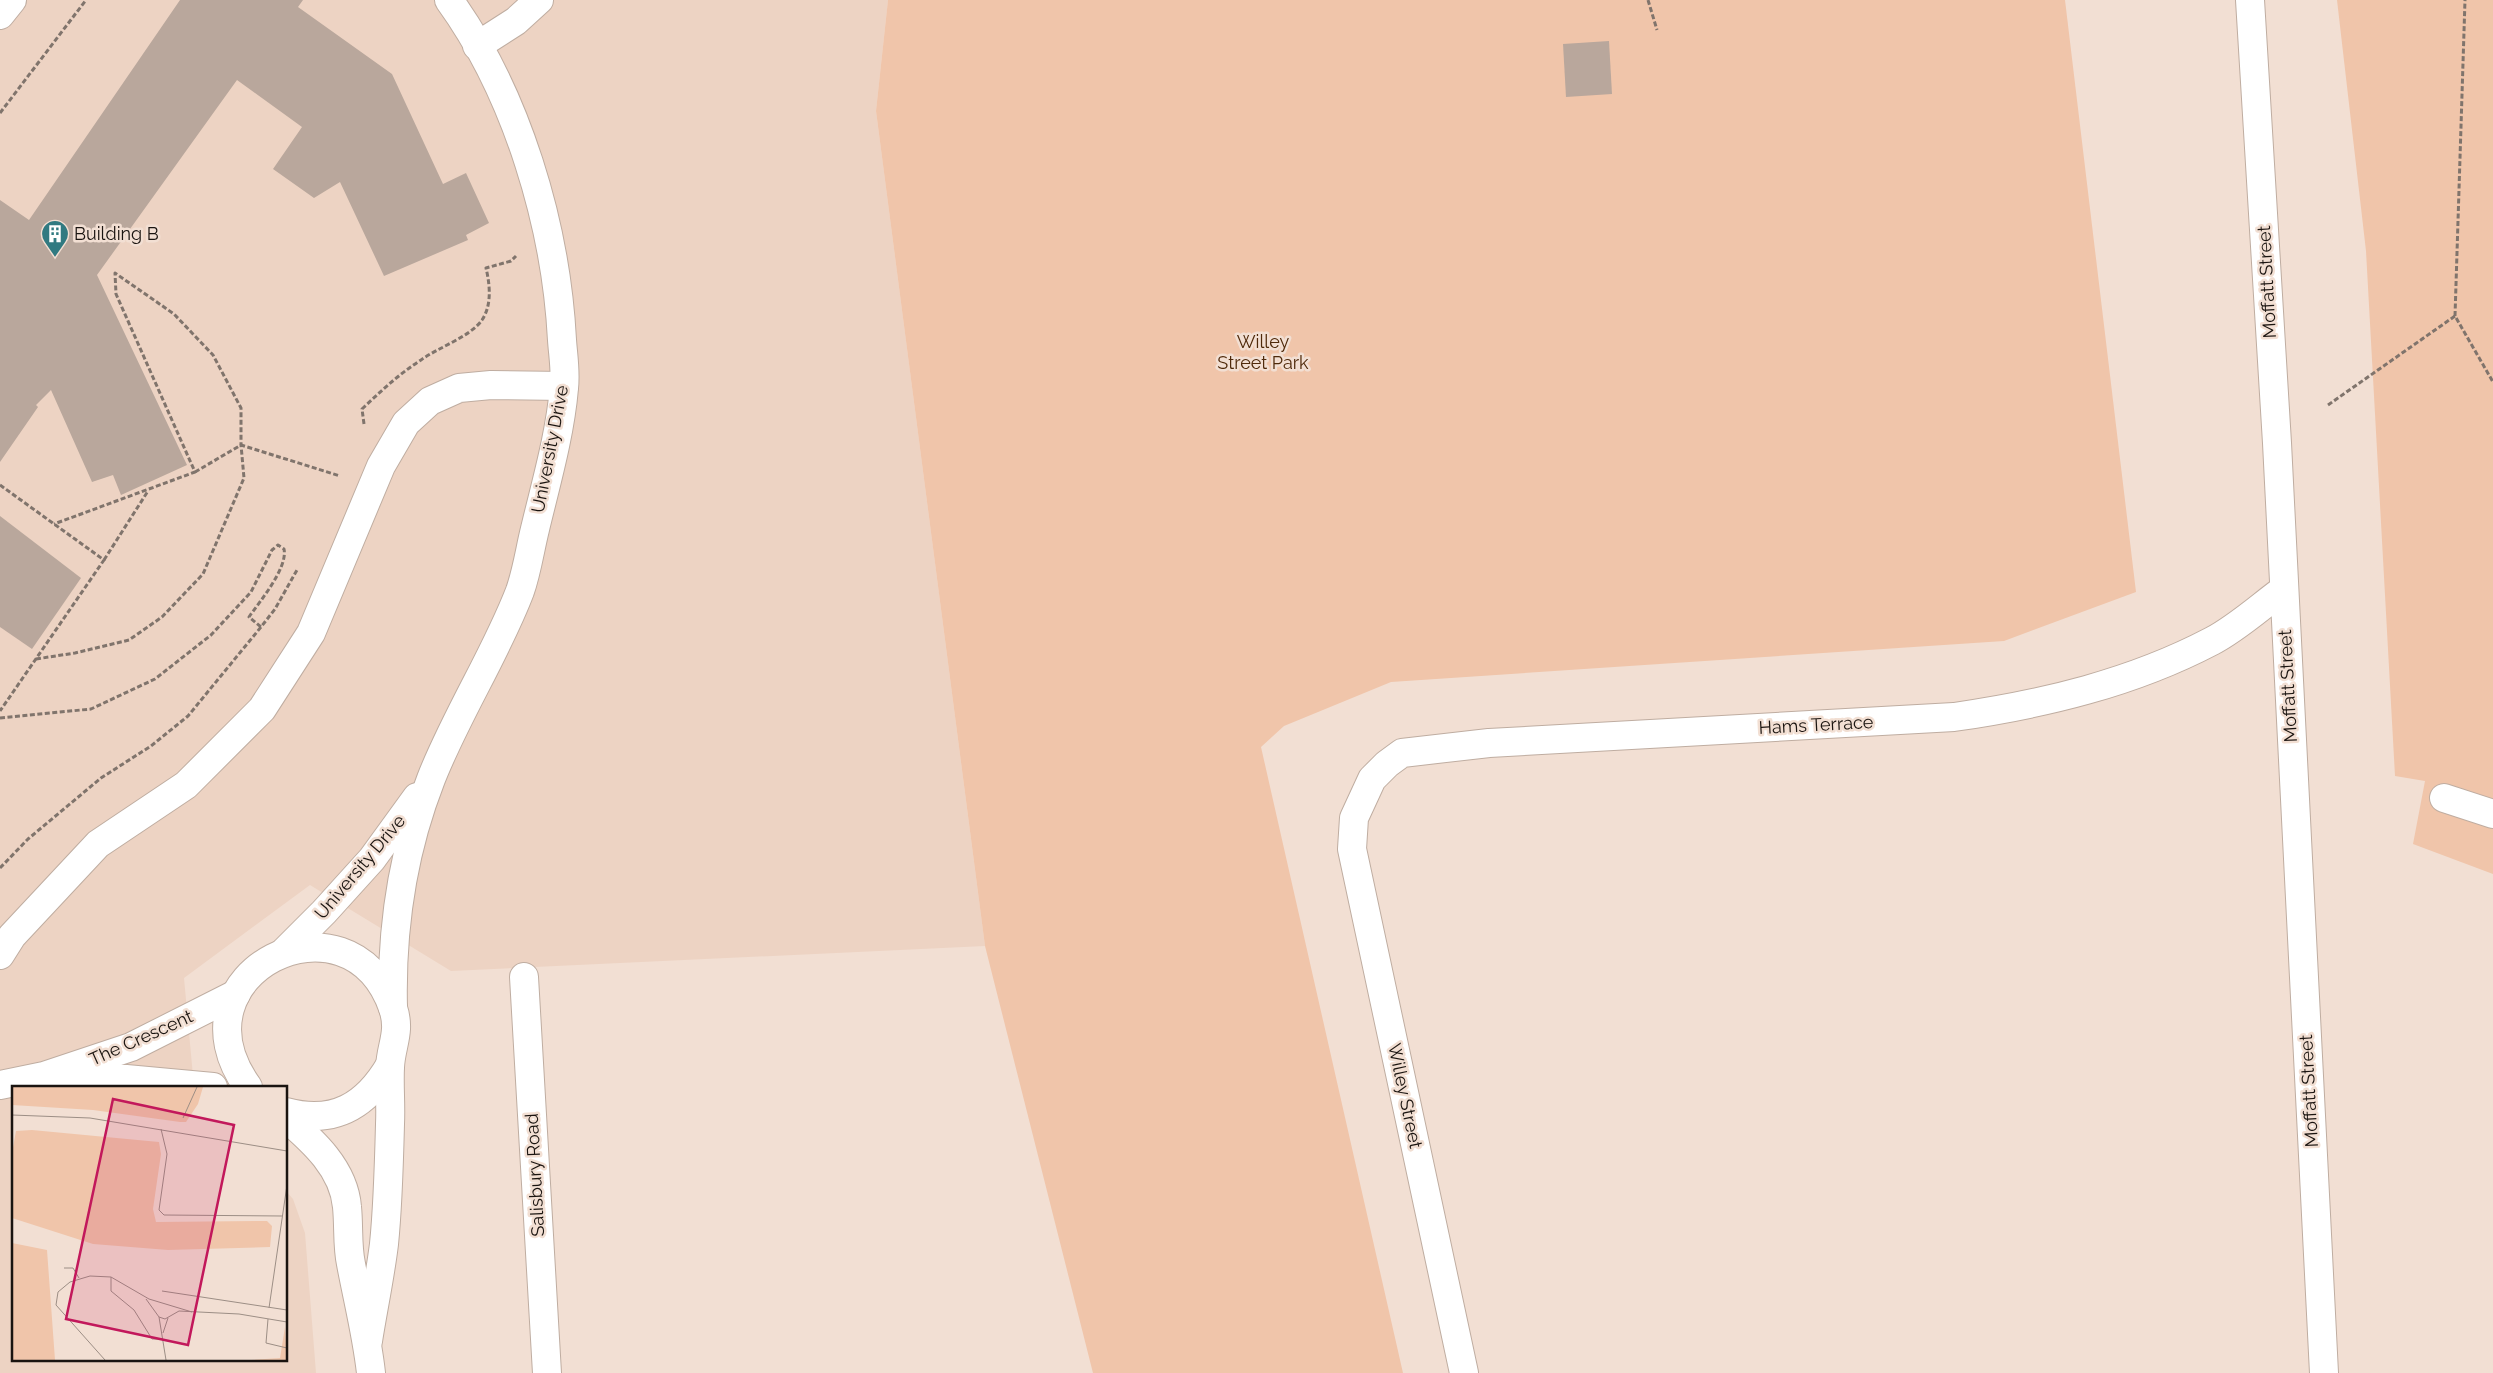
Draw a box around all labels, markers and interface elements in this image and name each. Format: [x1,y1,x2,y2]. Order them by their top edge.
building icon: Building B [40,219,70,258]
place label: Building B [74,223,159,244]
street label: Moffatt Street [2253,225,2280,339]
park label: Willey Street Park [1217,331,1309,373]
street label: University Drive [527,383,572,514]
street label: Moffatt Street [2274,629,2301,743]
street label: Hams Terrace [1758,711,1874,738]
street label: University Drive [310,810,410,923]
street label: The Crescent [86,1005,196,1070]
street label: Moffatt Street [2295,1034,2322,1148]
street label: Willey Street [1384,1042,1427,1150]
inset map [12,1086,288,1360]
street label: Salisbury Road [521,1113,548,1237]

